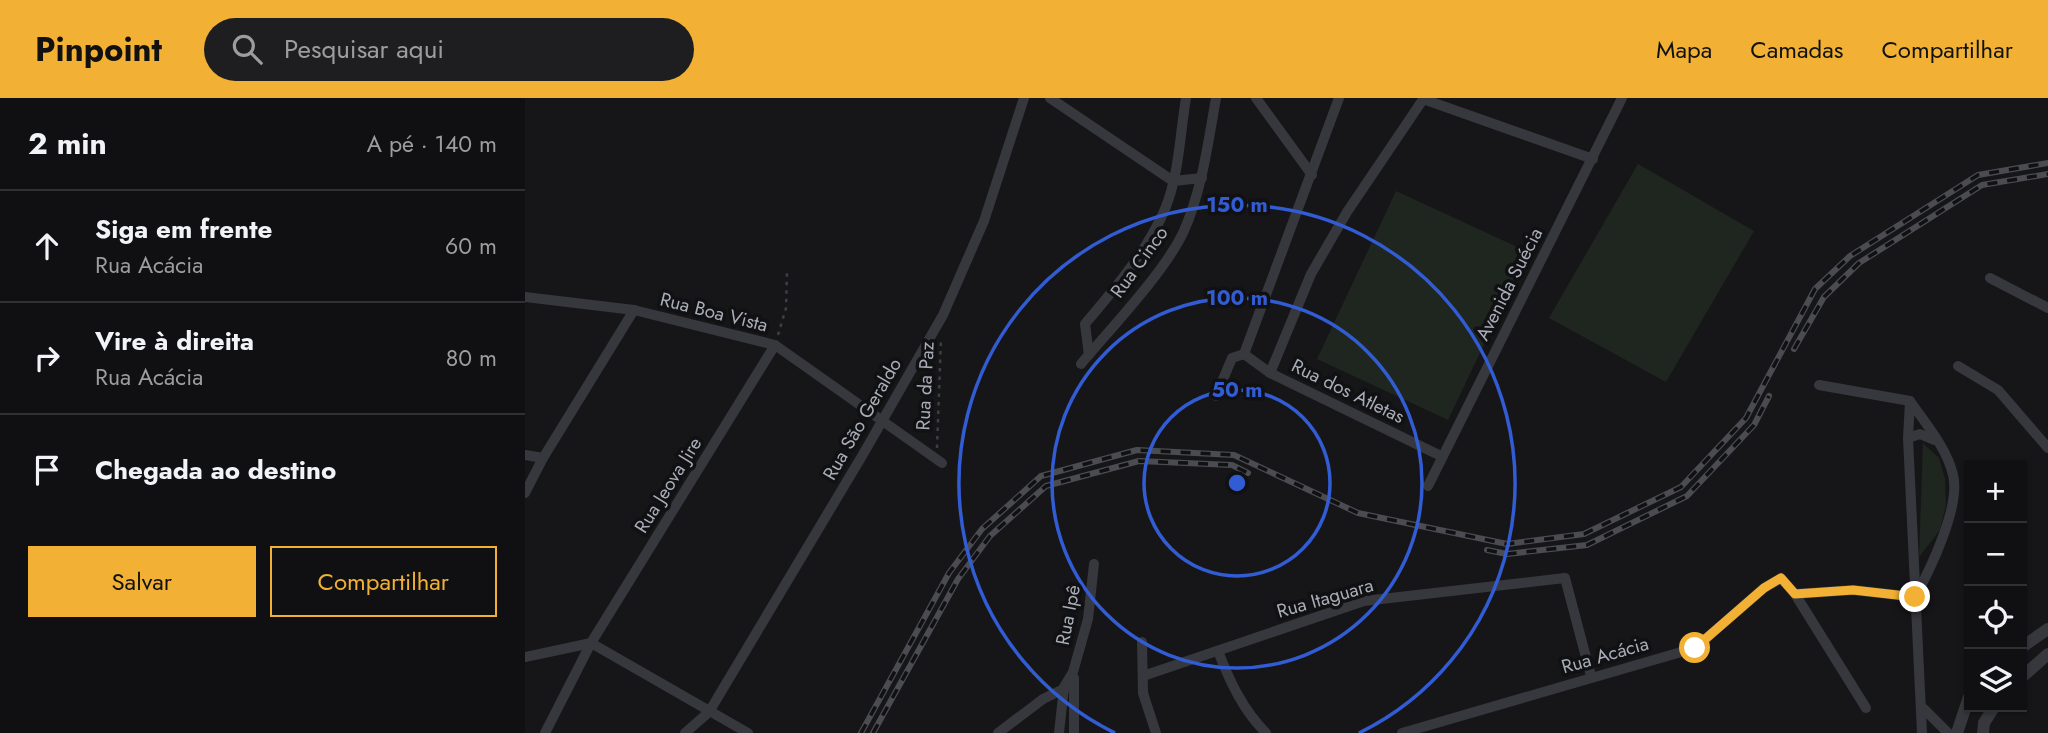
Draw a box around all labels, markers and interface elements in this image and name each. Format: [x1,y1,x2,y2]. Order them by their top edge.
search box [204,18,694,81]
text: Pinpoint [35,26,162,73]
icon: search [228,30,266,68]
text: Pesquisar aqui [284,30,444,68]
text: Mapa [1656,32,1712,67]
text: Camadas [1750,32,1843,67]
text: Compartilhar [1881,32,2013,67]
text: 2 min [28,122,107,165]
text: A pé · 140 m [367,127,497,161]
text: 150 m [1206,190,1268,220]
text: Siga em frente [95,210,272,248]
street label: Rua Cinco [1104,221,1174,303]
street label: Avenida Suécia [1469,223,1549,345]
icon: ahead [28,227,66,265]
text: 60 m [445,229,497,263]
text: Rua Acácia [95,248,203,282]
text: 100 m [1206,283,1268,313]
street label: Rua Boa Vista [657,286,771,338]
text: Vire à direita [95,322,254,360]
icon: right [28,339,66,377]
text: 80 m [446,341,497,375]
street label: Rua da Paz [909,341,941,431]
street label: Rua dos Atletas [1287,352,1409,430]
street label: Rua São Geraldo [816,353,908,485]
text: Rua Acácia [95,360,203,394]
text: 50 m [1212,375,1262,405]
street label: Rua Jeova Jire [628,432,708,538]
icon: arrive [28,451,66,489]
text: Chegada ao destino [95,451,336,489]
map controls [1964,460,2027,712]
button: + [1964,460,2027,523]
centre of rings [1225,471,1249,495]
button: − [1964,523,2027,586]
button: Salvar [28,546,256,617]
button: Compartilhar [270,546,497,617]
street label: Rua Itaguara [1273,571,1377,625]
route end [1899,581,1930,612]
street label: Rua Ipê [1049,582,1087,647]
button: locate [1964,586,2027,649]
street label: Rua Acácia [1558,630,1652,680]
route start [1679,632,1710,663]
button: layers [1964,649,2027,712]

